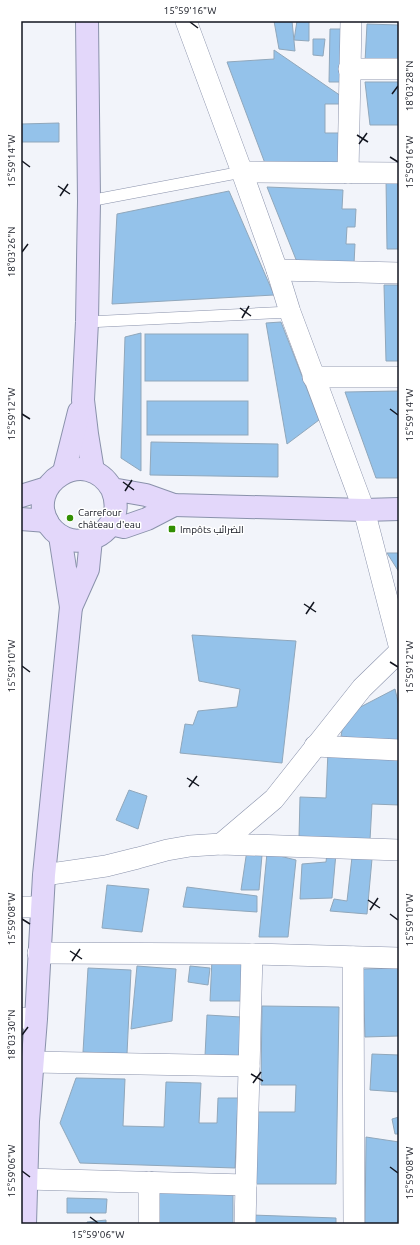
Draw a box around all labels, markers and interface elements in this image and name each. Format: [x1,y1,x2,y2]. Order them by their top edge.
text: 15°59'16"W [164,5,216,16]
text: 18°03'28"N [404,61,415,111]
text: 15°59'14"W [6,135,17,187]
text: 15°59'16"W [404,136,415,188]
text: 18°03'26"N [6,227,17,277]
text: 15°59'12"W [6,388,17,440]
text: 15°59'14"W [404,389,415,441]
place label: Carrefour château d'eau [78,507,141,530]
marker: Carrefour château d'eau [65,513,75,523]
marker: Impôts الضرائب [167,524,177,534]
place label: Impôts الضرائب [180,524,244,535]
text: 15°59'10"W [6,640,17,692]
text: 15°59'12"W [404,641,415,693]
text: 15°59'08"W [6,893,17,945]
text: 15°59'10"W [404,894,415,946]
text: 18°03'30"N [6,1010,17,1060]
text: 15°59'06"W [6,1145,17,1197]
text: 15°59'08"W [404,1147,415,1199]
text: 15°59'06"W [72,1229,124,1240]

